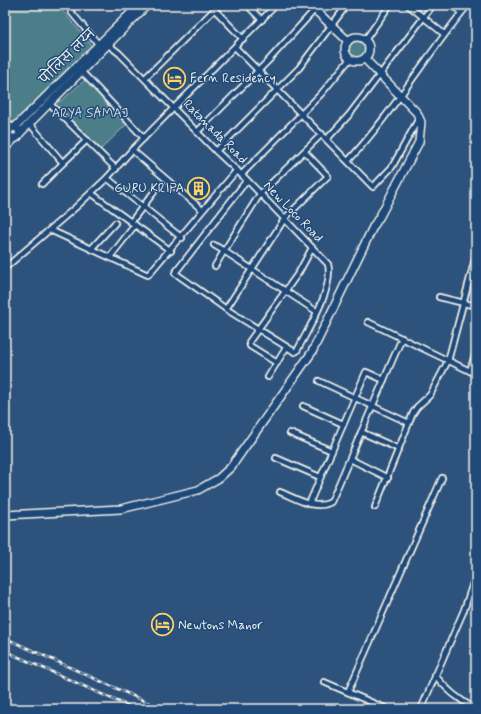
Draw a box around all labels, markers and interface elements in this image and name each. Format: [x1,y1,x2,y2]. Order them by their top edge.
street label: पोलिस लय्न [34,23,100,89]
hotel icon: Fern Residency [161,65,187,91]
place label: Fern Residency [190,70,276,87]
street label: Ratanada Road [179,96,251,168]
park label: ARYA SAMAJ [52,105,128,122]
building icon: GURU KRIPA [186,175,212,201]
street label: New Loco Road [259,178,327,246]
place label: GURU KRIPA [114,180,184,197]
hotel icon: Newtons Manor [150,612,176,638]
place label: Newtons Manor [178,617,263,634]

